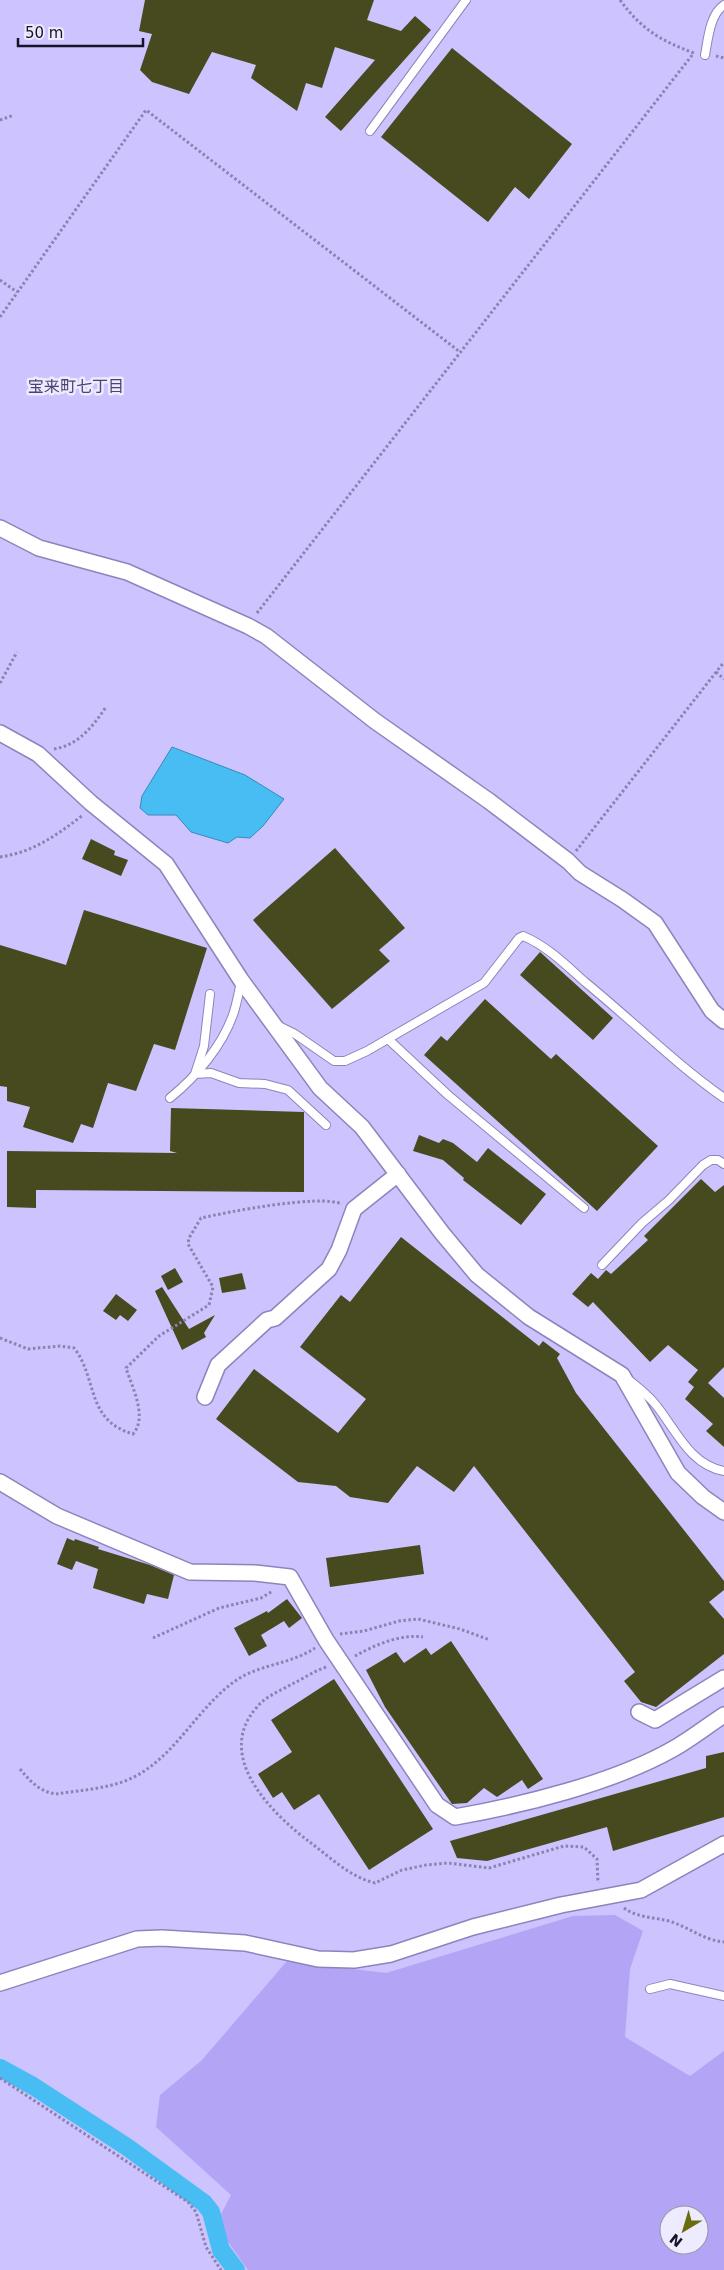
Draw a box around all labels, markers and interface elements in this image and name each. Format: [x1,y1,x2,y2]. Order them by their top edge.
scale bar [18,15,142,47]
text: 50 m [25,24,63,42]
district label: 宝来町七丁目 [28,377,124,396]
north arrow [659,2205,709,2255]
text: N [666,2230,686,2250]

